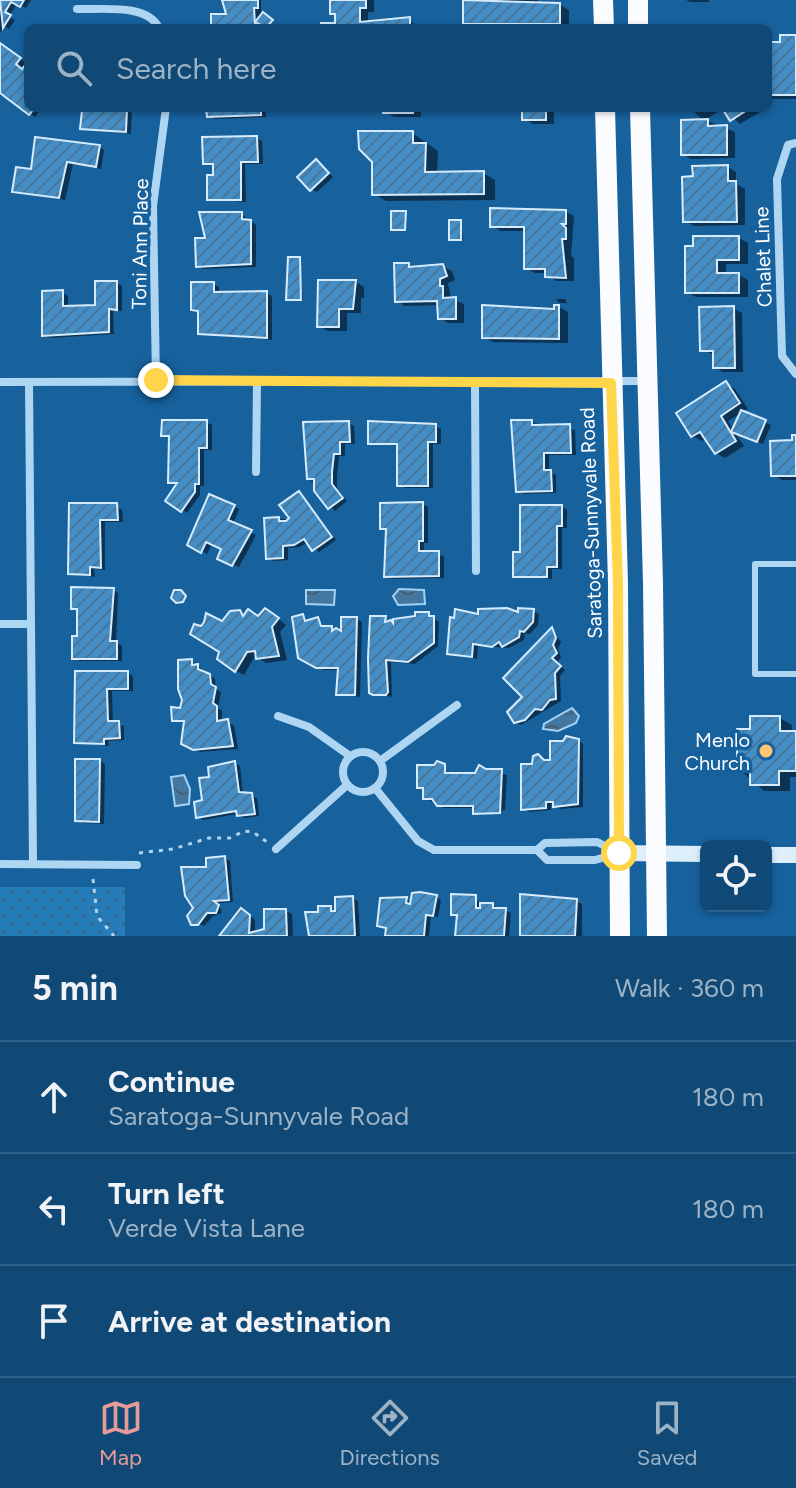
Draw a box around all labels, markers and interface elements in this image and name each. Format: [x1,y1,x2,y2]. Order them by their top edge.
search box [24,24,772,112]
icon: search [52,46,96,90]
text: Search here [116,50,276,87]
street label: Toni Ann Place [127,178,153,310]
street label: Chalet Line [749,206,777,308]
route end [138,362,174,398]
street label: Saratoga-Sunnyvale Road [575,407,607,639]
place label: Menlo Church [685,728,750,775]
marker: Menlo Church [757,742,775,760]
route start [601,835,637,871]
map controls [700,840,772,912]
button: locate [700,840,772,912]
text: 5 min [32,968,118,1009]
text: Walk · 360 m [615,972,764,1004]
text: Continue [108,1063,235,1100]
icon: ahead [32,1075,76,1119]
text: 180 m [692,1081,764,1113]
text: Saratoga-Sunnyvale Road [108,1100,409,1132]
text: Turn left [108,1175,225,1212]
icon: left [32,1187,76,1231]
text: 180 m [692,1193,764,1225]
text: Verde Vista Lane [108,1212,305,1244]
icon: arrive [32,1299,76,1343]
text: Arrive at destination [108,1303,391,1340]
tab: Map [99,1396,143,1471]
tab: Directions [340,1396,440,1471]
tab: Saved [637,1396,697,1471]

